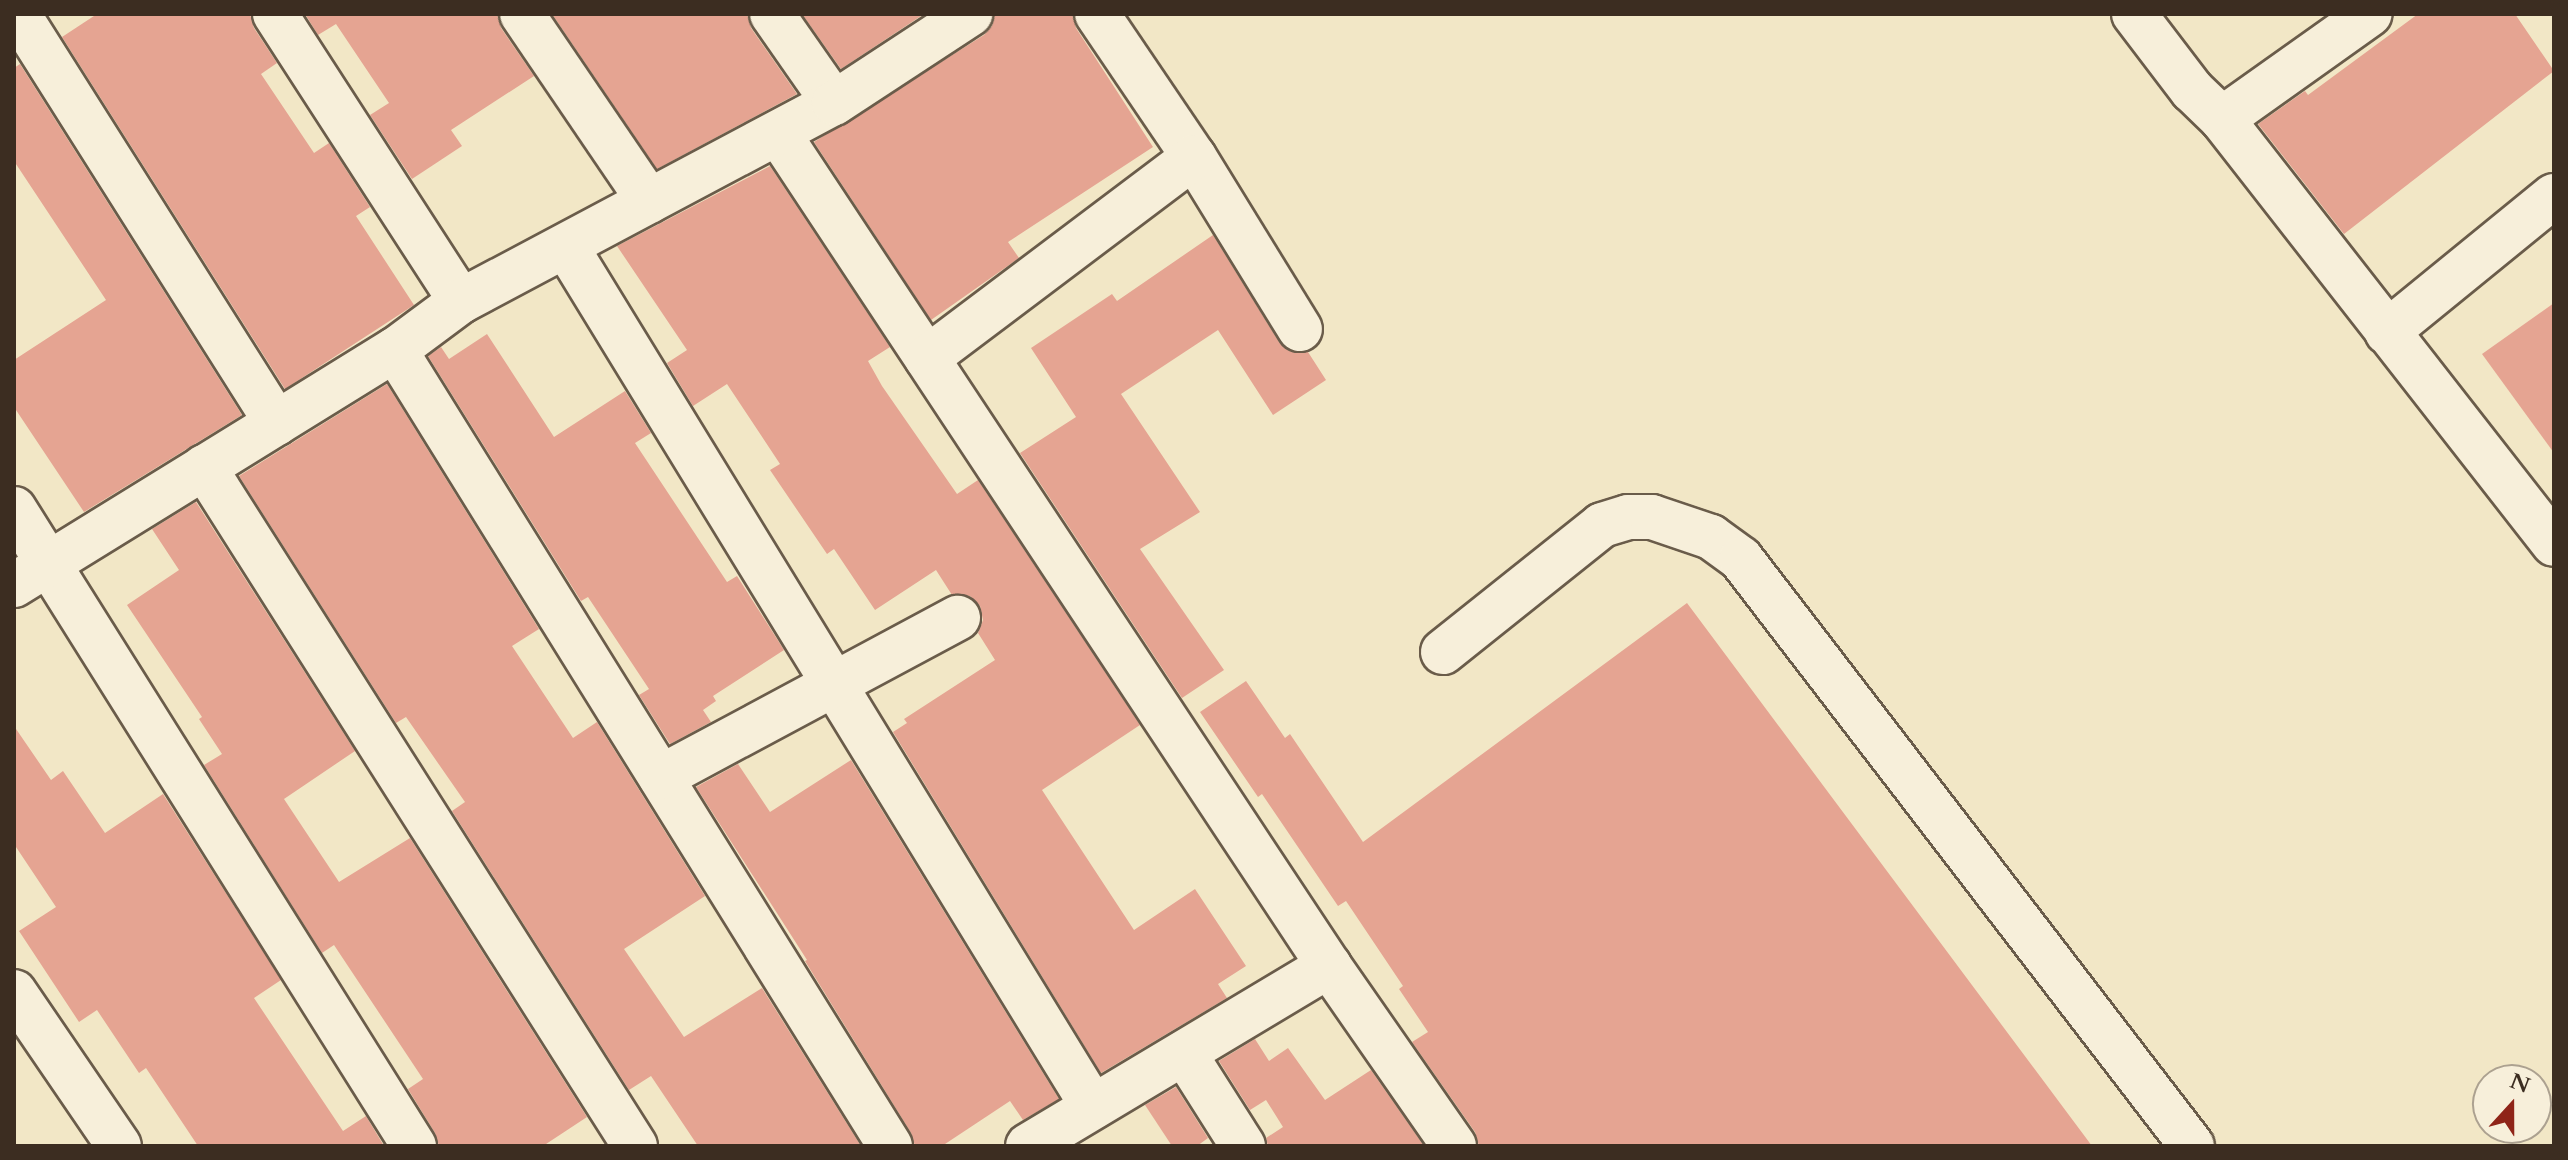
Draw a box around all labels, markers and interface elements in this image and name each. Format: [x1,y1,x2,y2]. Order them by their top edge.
north arrow [2472,1064,2552,1144]
text: N [2506,1066,2534,1101]

